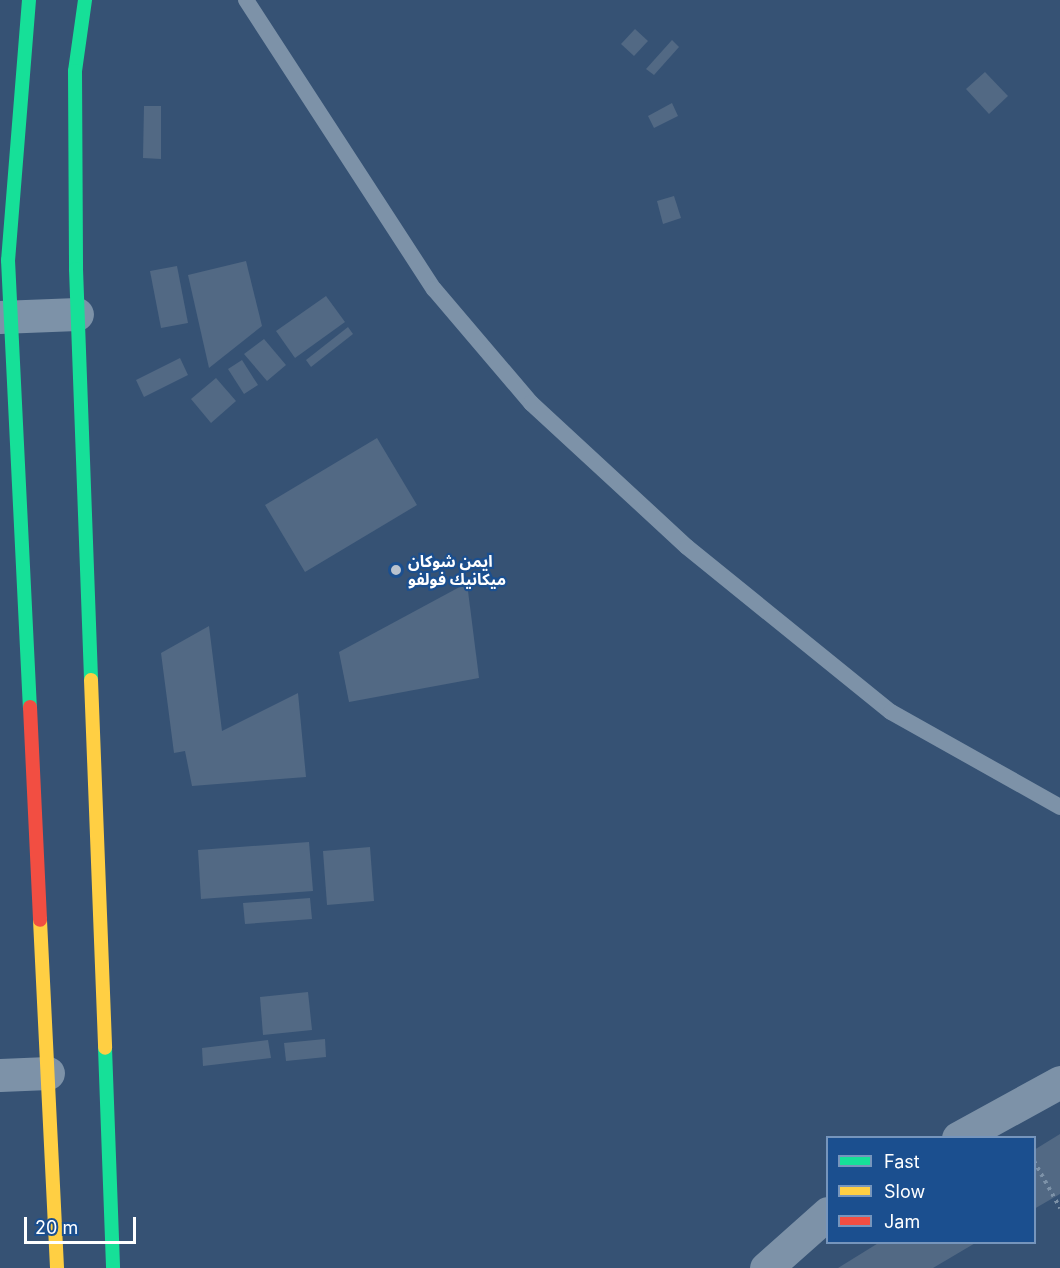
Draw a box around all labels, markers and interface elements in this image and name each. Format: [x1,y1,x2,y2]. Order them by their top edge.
place label: ايمن شوكان ميكانيك فولفو [408,551,506,589]
marker: ايمن شوكان ميكانيك فولفو [389,563,403,577]
legend [826,1136,1036,1244]
text: Fast [884,1151,920,1172]
text: Slow [884,1181,925,1202]
scale bar [27,1205,140,1243]
text: Jam [884,1211,920,1232]
text: 20 m [35,1217,78,1238]

